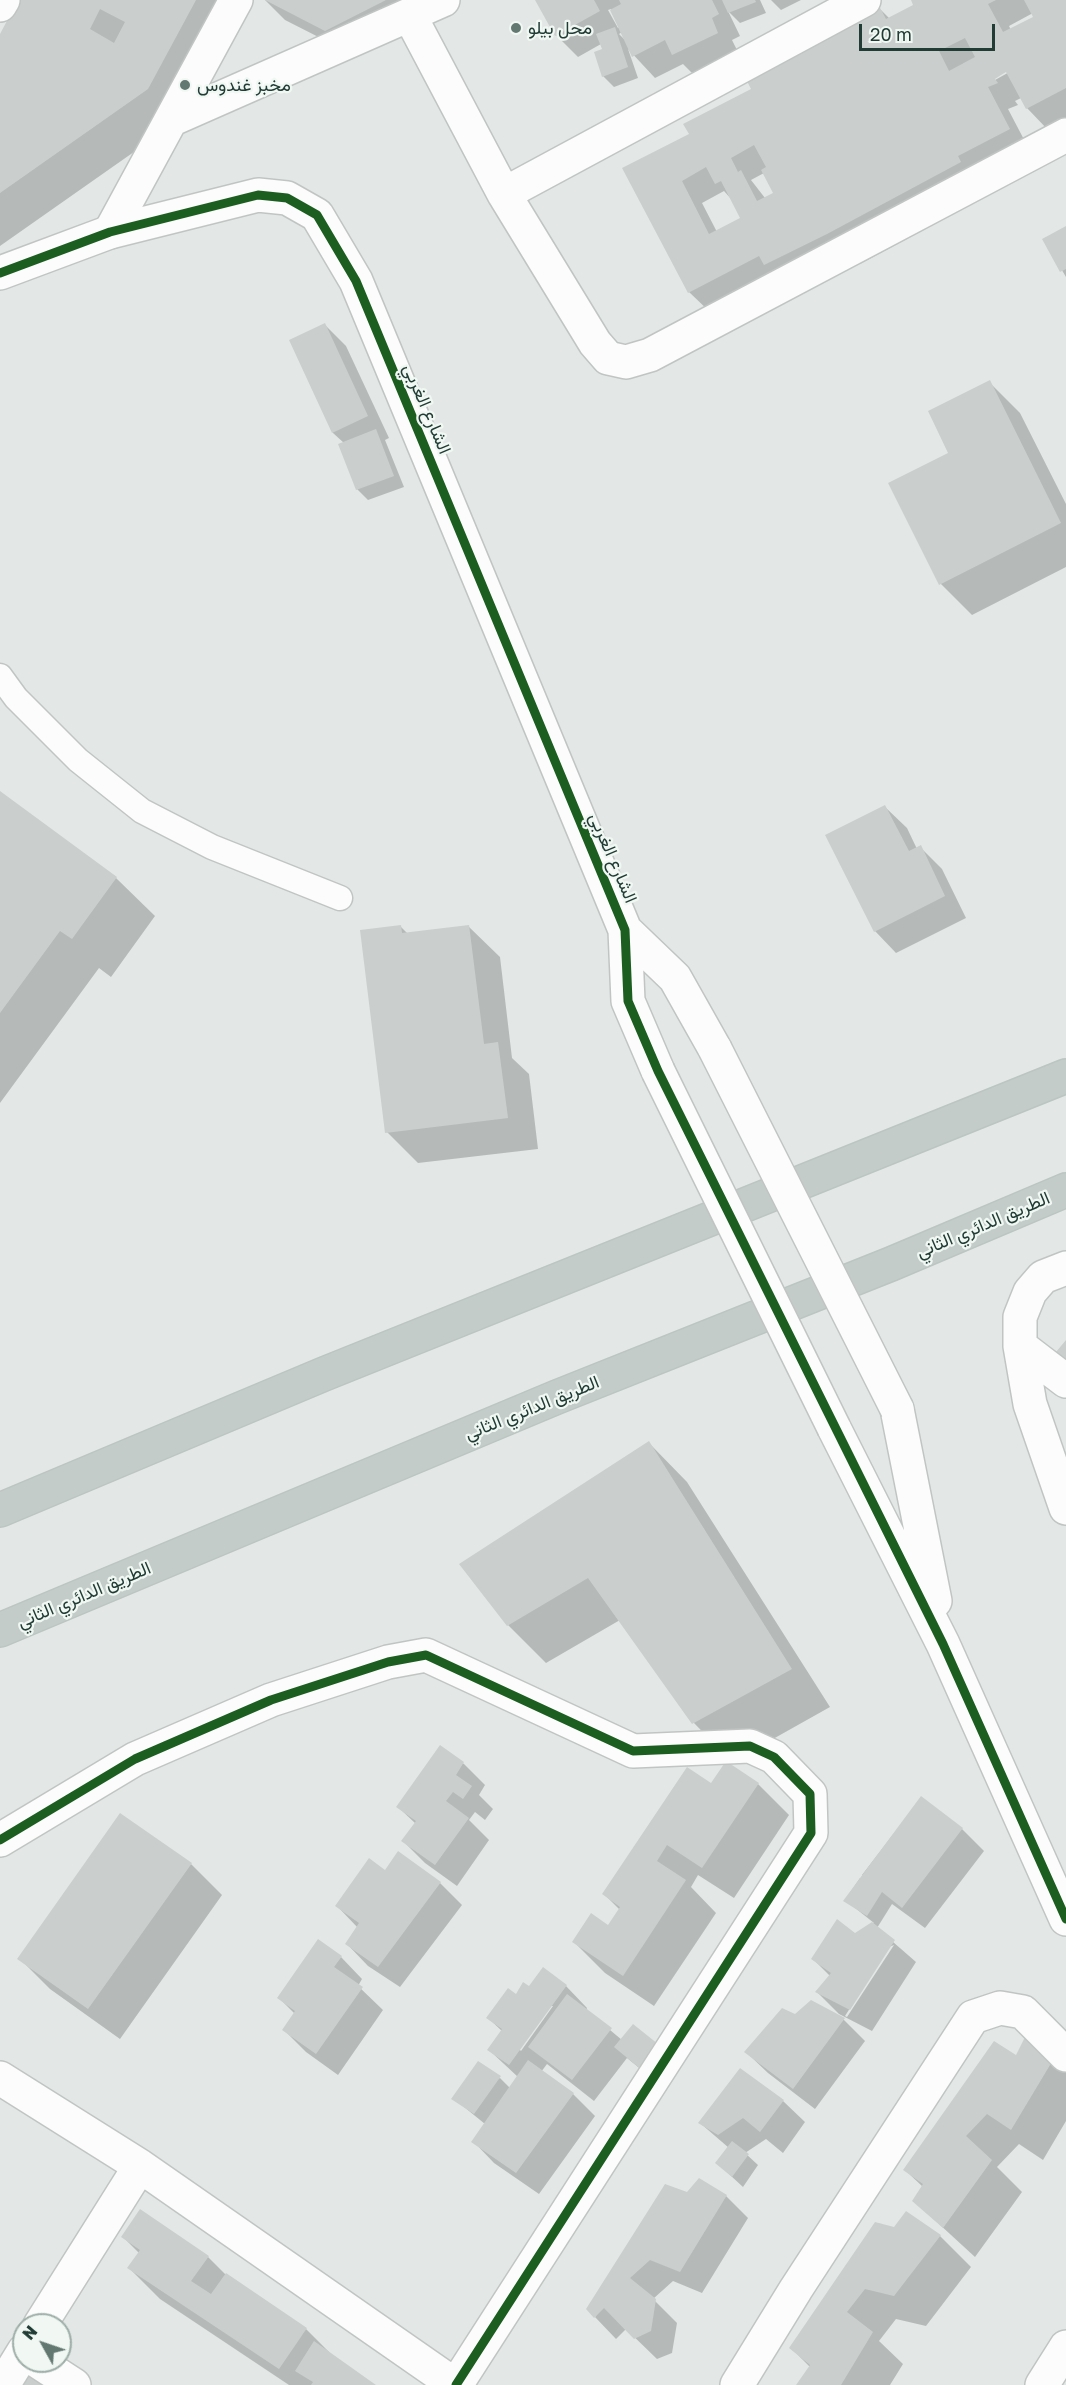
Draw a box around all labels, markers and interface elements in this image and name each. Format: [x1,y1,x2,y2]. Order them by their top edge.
scale bar [862,12,998,50]
place label: محل بيلو [528,17,592,39]
marker: محل بيلو [509,21,523,35]
text: 20 m [870,23,912,45]
place label: مخبز غندوس [197,74,291,96]
marker: مخبز غندوس [178,78,192,92]
street label: الشارع الغربي [398,361,456,457]
street label: الشارع الغربي [584,810,642,906]
street label: الطريق الدائري الثاني [913,1187,1053,1263]
street label: الطريق الدائري الثاني [462,1371,602,1445]
street label: الطريق الدائري الثاني [14,1557,154,1633]
north arrow [12,2313,72,2373]
text: N [18,2322,41,2344]

